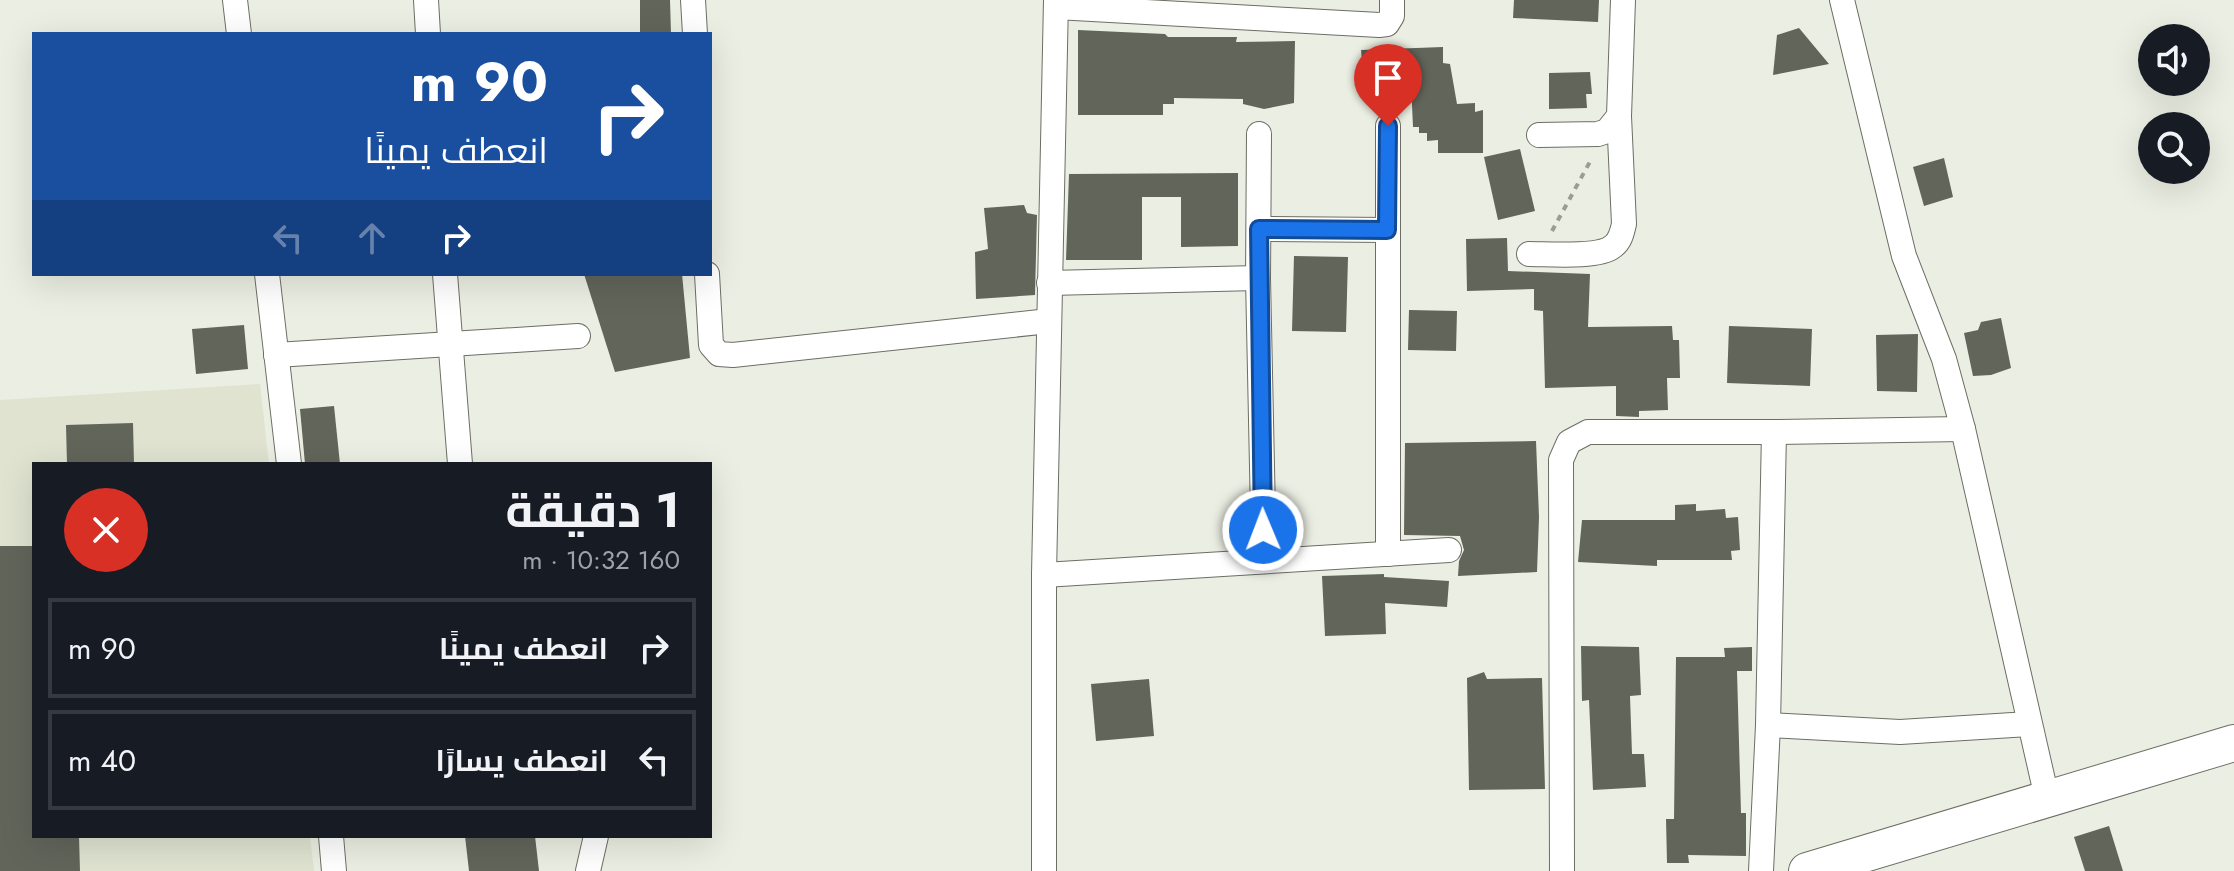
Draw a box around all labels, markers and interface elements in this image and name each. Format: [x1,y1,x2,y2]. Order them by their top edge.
map controls [2138,24,2210,184]
button: sound [2138,24,2210,96]
text: 90 m [411,41,548,122]
pin [1354,44,1422,126]
icon: arrive [1366,56,1410,100]
icon: right [576,64,680,168]
button: search [2138,112,2210,184]
text: انعطف يمينًا [364,124,548,176]
icon: left [266,216,310,260]
icon: ahead [350,216,394,260]
icon: right [434,216,478,260]
text: 1 دقيقة [505,476,680,545]
button: close [64,488,148,572]
position arrow [1221,488,1305,572]
text: 160 m · 10:32 [522,541,680,579]
icon: right [632,626,676,670]
text: 90 m [68,627,136,670]
text: انعطف يمينًا [439,627,608,670]
icon: left [632,738,676,782]
text: 40 m [68,739,136,782]
text: انعطف يسارًا [435,739,608,782]

